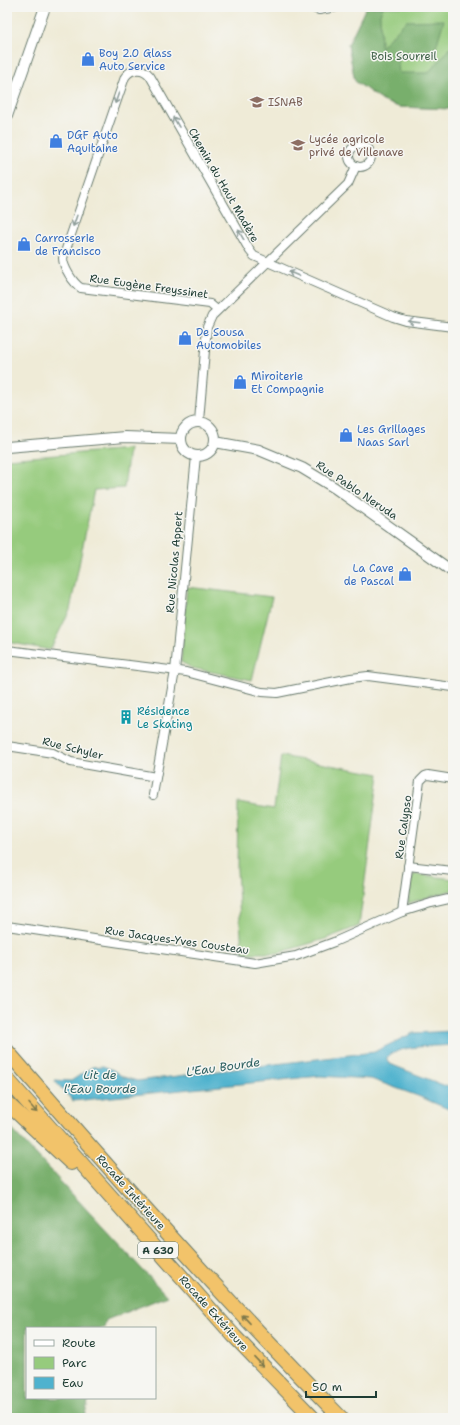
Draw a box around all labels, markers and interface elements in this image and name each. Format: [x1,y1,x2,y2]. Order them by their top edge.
place label: Boy 2.0 Glass Auto Service [99,46,172,74]
park label: Bois Sourreil [371,49,438,64]
shop icon: Boy 2.0 Glass Auto Service [80,51,96,67]
one-way arrow [113,91,120,104]
school or university icon: ISNAB [249,94,265,110]
place label: ISNAB [268,95,303,110]
one-way arrow [172,116,180,128]
street label: Chemin du Haut Madère [185,125,262,245]
place label: DGF Auto Aquitaine [67,128,118,156]
place label: Lycée agricole privé de Villenave [309,132,404,160]
shop icon: DGF Auto Aquitaine [48,133,64,149]
school or university icon: Lycée agricole privé de Villenave [290,137,306,153]
one-way arrow [71,215,79,227]
one-way arrow [236,229,244,241]
place label: Carrosserie de Francisco [35,231,101,259]
shop icon: Carrosserie de Francisco [16,236,32,252]
one-way arrow [288,270,300,277]
street label: Rue Eugène Freyssinet [89,271,209,302]
one-way arrow [408,318,421,326]
place label: De Sousa Automobiles [196,325,262,353]
shop icon: De Sousa Automobiles [177,330,193,346]
place label: Miroiterie Et Compagnie [251,369,324,397]
shop icon: Miroiterie Et Compagnie [232,374,248,390]
place label: Les Grillages Naas Sarl [357,422,426,450]
shop icon: Les Grillages Naas Sarl [338,427,354,443]
street label: Rue Pablo Neruda [313,457,401,523]
street label: Rue Nicolas Appert [163,510,186,614]
place label: La Cave de Pascal [344,561,395,589]
shop icon: La Cave de Pascal [397,566,413,582]
place label: Résidence Le Skating [137,704,193,732]
building icon: Résidence Le Skating [118,709,134,725]
street label: Rue Schyler [41,734,105,763]
street label: Rue Calypso [392,794,415,860]
street label: Rue Jacques-Yves Cousteau [104,923,250,958]
water label: L'Eau Bourde [185,1054,261,1080]
water label: Lit de l'Eau Bourde [64,1067,137,1097]
one-way arrow [28,1103,37,1113]
street label: Rocade Intérieure [93,1151,169,1233]
road number: A 630 [138,1242,178,1258]
street label: Rocade Extérieure [176,1272,252,1354]
one-way arrow [242,1314,251,1324]
legend [26,1327,156,1399]
text: Route [62,1335,96,1351]
text: Parc [62,1355,87,1371]
one-way arrow [254,1357,264,1367]
scale bar [306,1373,376,1399]
text: Eau [62,1375,84,1391]
text: 50 m [312,1379,342,1395]

